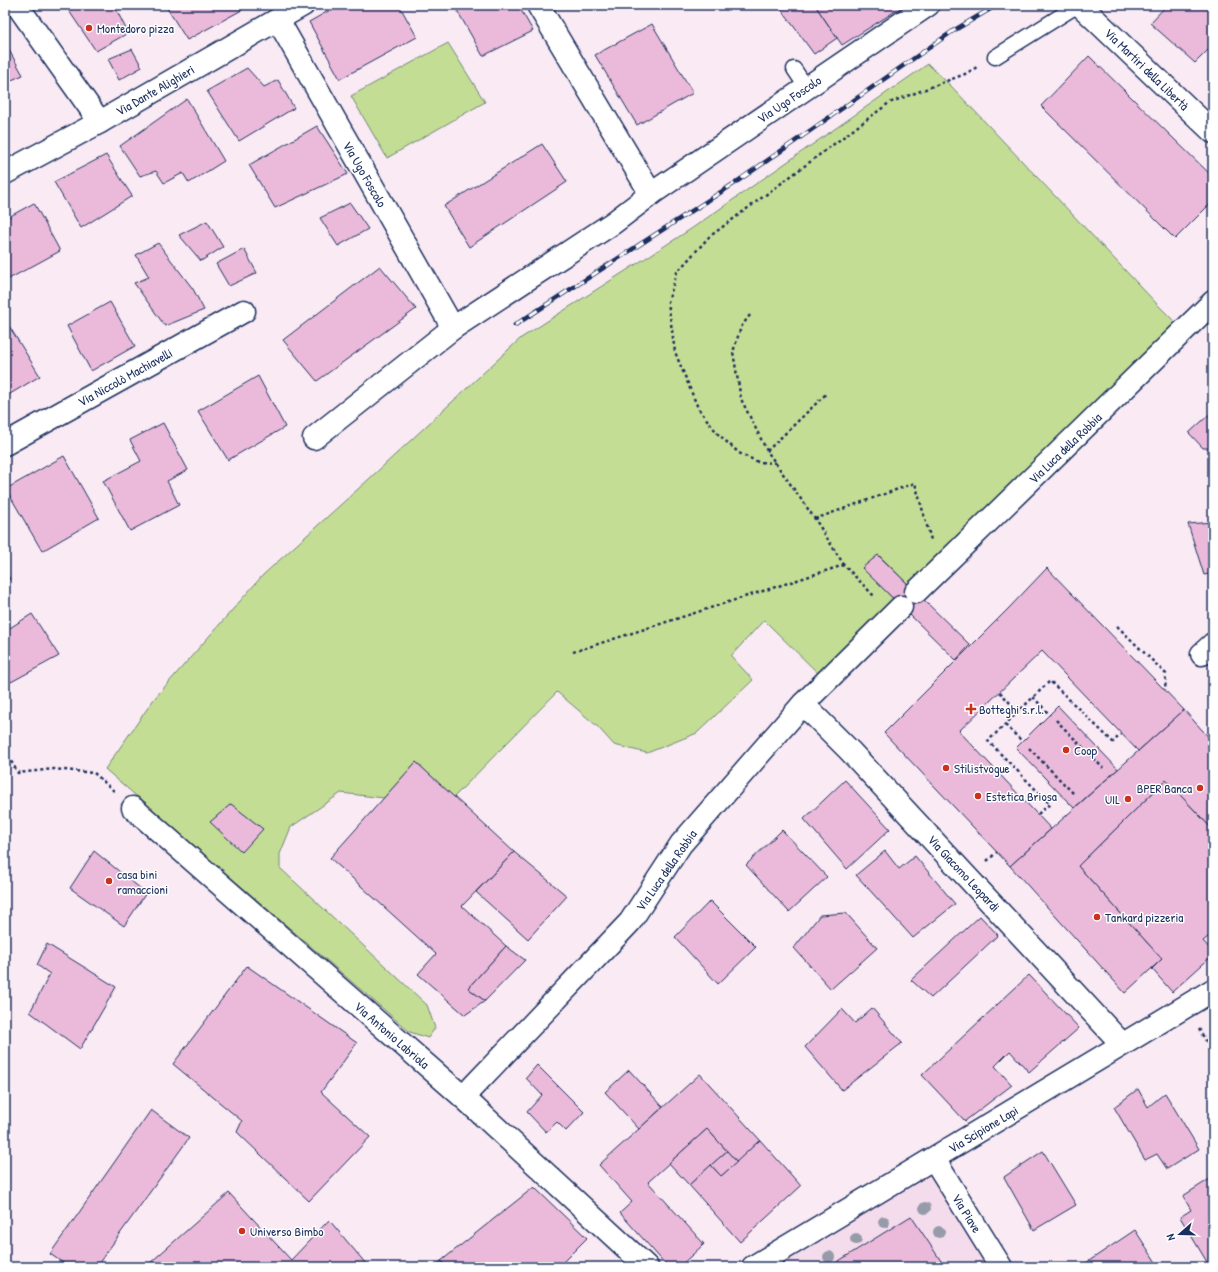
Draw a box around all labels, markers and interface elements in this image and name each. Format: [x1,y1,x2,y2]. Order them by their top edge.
place label: Montedoro pizza [97,19,174,37]
marker: Montedoro pizza [84,23,94,33]
street label: Via Martiri della Libertà [1101,24,1193,114]
street label: Via Dante Alighieri [112,60,198,120]
street label: Via Ugo Foscolo [753,71,825,127]
street label: Via Ugo Foscolo [339,138,391,210]
street label: Via Niccolò Machiavelli [75,344,175,410]
street label: Via Luca della Robbia [1024,408,1106,488]
place label: Botteghi s.r.l. [979,700,1044,718]
marker: Botteghi s.r.l. [966,704,976,714]
place label: Coop [1074,741,1098,759]
marker: Coop [1061,745,1071,755]
place label: Stilistvogue [954,759,1010,777]
marker: Stilistvogue [941,763,951,773]
place label: BPER Banca [1137,779,1192,797]
marker: BPER Banca [1195,783,1205,793]
place label: Estetica Briosa [986,787,1057,805]
place label: UIL [1105,790,1120,808]
marker: Estetica Briosa [973,791,983,801]
marker: UIL [1123,794,1133,804]
street label: Via Luca della Robbia [631,826,701,914]
street label: Via Giacomo Leopardi [924,831,1004,915]
place label: casa bini ramaccioni [117,865,168,898]
marker: casa bini ramaccioni [104,876,114,886]
place label: Tankard pizzeria [1105,908,1183,926]
marker: Tankard pizzeria [1092,912,1102,922]
street label: Via Antonio Labriola [351,997,433,1073]
street label: Via Scipione Lapi [945,1101,1021,1157]
street label: Via Piave [948,1190,986,1236]
north arrow [1160,1214,1200,1254]
place label: Universo Bimbo [250,1222,324,1240]
marker: Universo Bimbo [237,1226,247,1236]
text: N [1163,1232,1178,1243]

